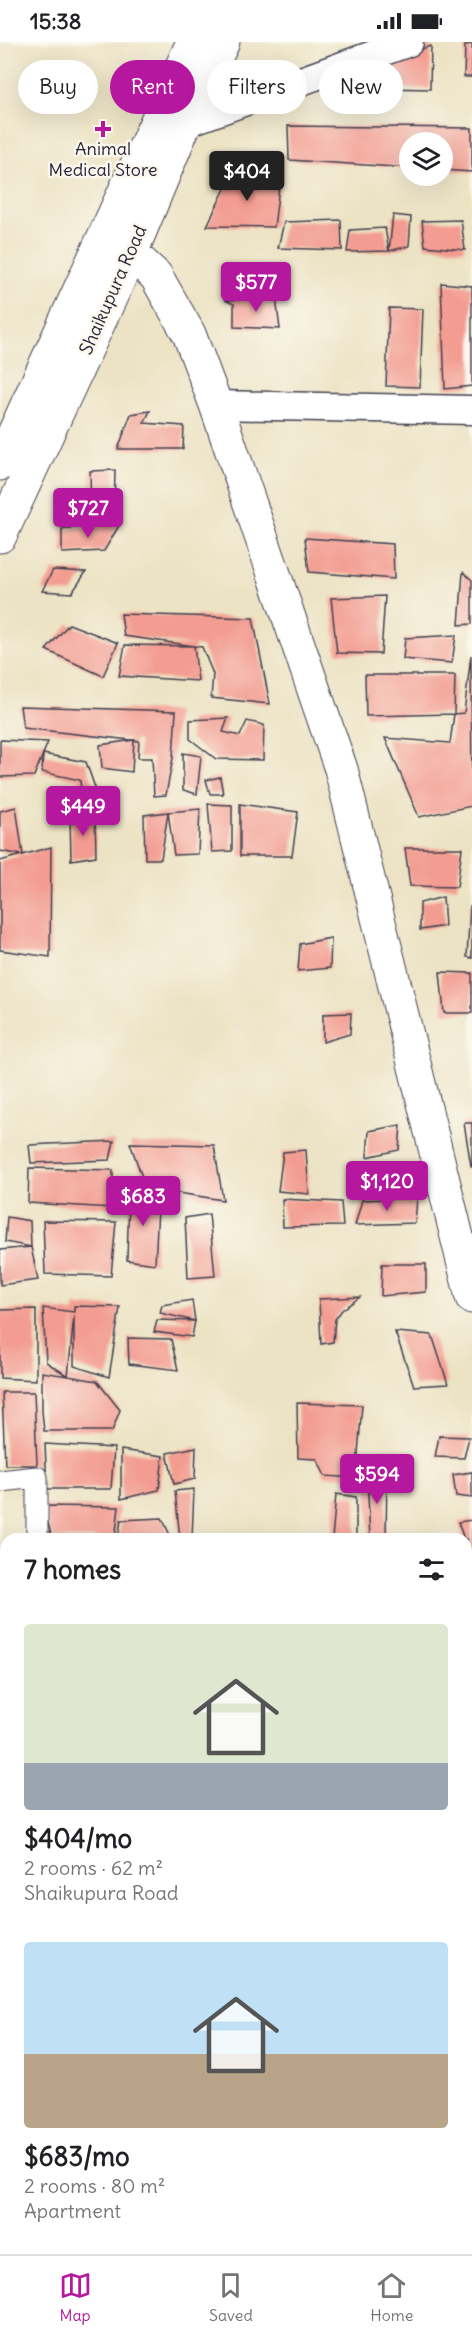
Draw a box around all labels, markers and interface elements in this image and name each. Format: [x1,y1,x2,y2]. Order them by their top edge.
text: 15:38 [30,7,82,35]
chip: Buy [18,60,98,114]
chip: Rent [110,60,195,114]
chip: Filters [207,60,307,114]
chip: New [319,60,403,114]
marker: Animal Medical Store [96,122,110,136]
map controls [399,132,453,186]
button: layers [399,132,453,186]
place label: Animal Medical Store [49,137,157,181]
pin: $404 [211,151,283,202]
text: $404 [223,158,271,183]
street label: Shaikupura Road [74,221,152,358]
pin: $577 [220,262,292,313]
text: $577 [235,269,277,294]
pin: $727 [52,488,124,539]
text: $727 [67,495,109,520]
pin: $449 [47,786,119,837]
text: $449 [60,793,106,818]
pin: $1,120 [338,1161,436,1212]
text: $1,120 [360,1168,414,1193]
pin: $683 [107,1176,179,1227]
text: $683 [120,1183,166,1208]
pin: $594 [341,1454,413,1505]
text: $594 [354,1461,400,1486]
text: 7 homes [24,1553,121,1586]
icon: filters [415,1553,448,1586]
icon: home [182,1663,290,1771]
text: $404/mo [24,1822,132,1855]
text: 2 rooms · 62 m² [24,1855,163,1880]
text: Shaikupura Road [24,1880,179,1905]
icon: home [182,1981,290,2089]
text: $683/mo [24,2140,130,2173]
text: 2 rooms · 80 m² [24,2173,165,2198]
text: Apartment [24,2198,121,2223]
tab: Map [59,2269,92,2325]
tab: Saved [209,2269,253,2325]
tab: Home [370,2269,413,2325]

